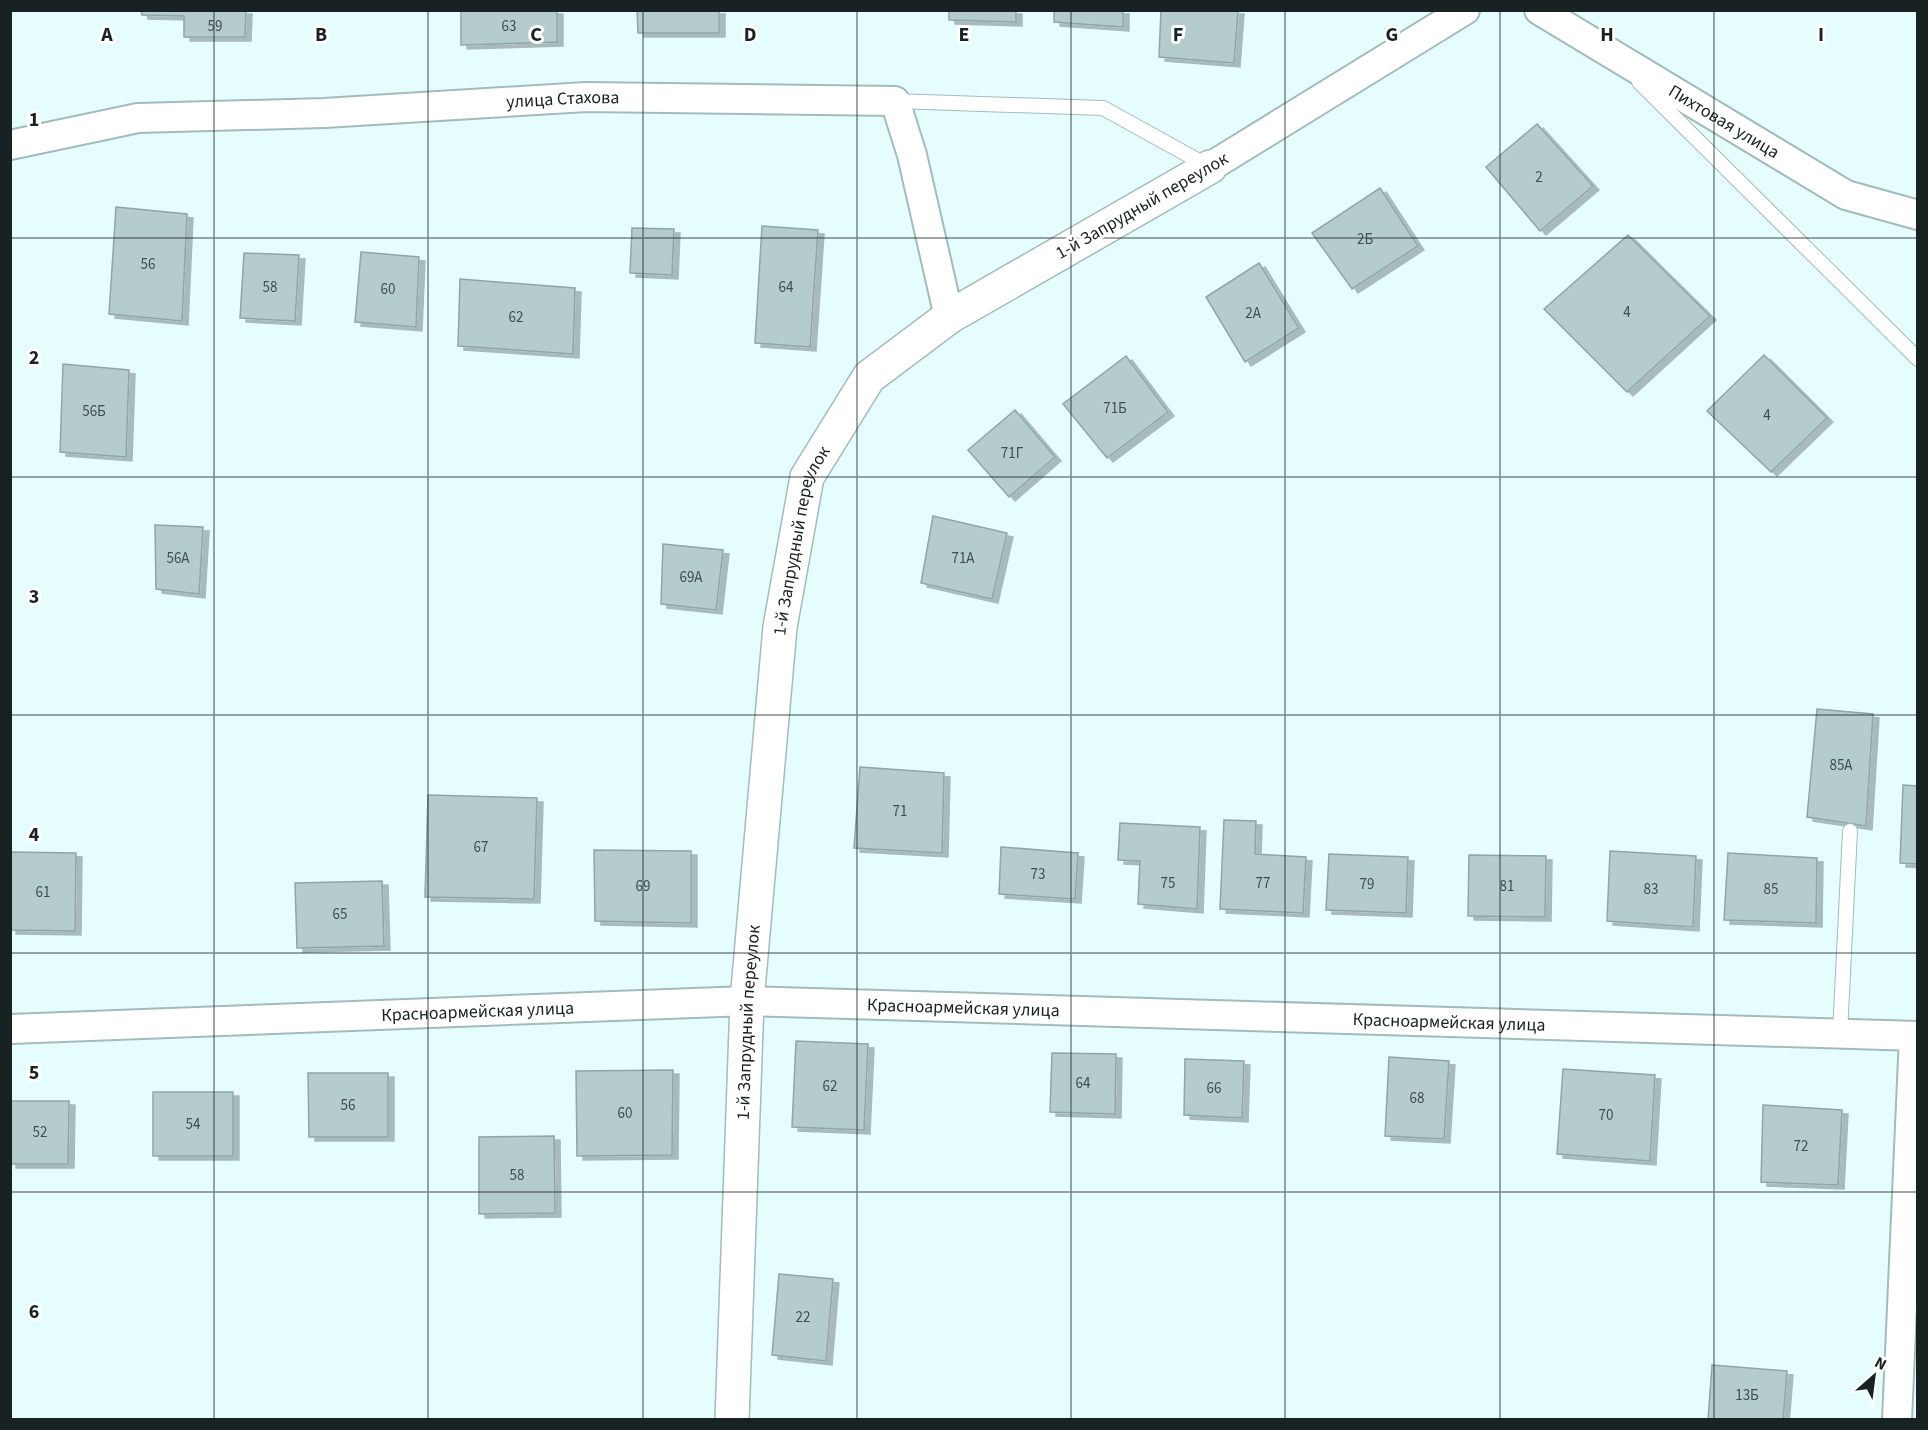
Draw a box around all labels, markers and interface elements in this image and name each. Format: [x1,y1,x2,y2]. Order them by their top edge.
house number: 59 [208,16,222,37]
house number: 63 [502,16,516,37]
text: A [100,21,113,49]
text: B [315,21,327,49]
text: C [530,21,542,49]
text: D [744,21,756,49]
text: E [959,21,969,49]
text: F [1173,21,1183,49]
text: G [1386,21,1398,49]
text: H [1600,21,1614,49]
text: I [1818,21,1824,49]
street label: Пихтовая улица [1664,78,1784,165]
street label: улица Стахова [505,84,619,114]
text: 1 [29,106,39,134]
street label: 1-й Запрудный переулок [1051,146,1233,266]
house number: 2 [1535,167,1543,188]
house number: 2Б [1357,229,1373,250]
house number: 56 [141,254,155,275]
house number: 58 [263,277,277,298]
house number: 64 [779,277,794,298]
house number: 60 [381,279,395,300]
house number: 4 [1623,302,1631,323]
house number: 2А [1245,303,1262,324]
house number: 62 [509,307,523,328]
text: 2 [29,344,39,372]
house number: 71Б [1103,398,1127,419]
house number: 56Б [82,401,106,422]
house number: 4 [1763,405,1771,426]
street label: 1-й Запрудный переулок [767,441,836,637]
house number: 71Г [1001,443,1024,464]
house number: 56А [166,548,190,569]
house number: 71А [951,548,975,569]
house number: 69А [679,567,703,588]
text: 3 [29,583,39,611]
house number: 85А [1829,755,1853,776]
house number: 71 [893,801,907,822]
text: 4 [29,821,40,849]
house number: 67 [474,837,488,858]
house number: 73 [1031,864,1045,885]
house number: 75 [1161,873,1175,894]
house number: 77 [1256,873,1270,894]
house number: 79 [1360,874,1374,895]
house number: 69 [636,876,650,897]
house number: 81 [1500,876,1514,897]
house number: 83 [1644,879,1658,900]
house number: 85 [1764,879,1778,900]
house number: 61 [36,882,50,903]
house number: 65 [333,904,347,925]
street label: 1-й Запрудный переулок [730,924,766,1120]
street label: Красноармейская улица [867,992,1060,1023]
street label: Красноармейская улица [381,995,574,1027]
street label: Красноармейская улица [1352,1007,1546,1037]
text: 5 [29,1059,39,1087]
house number: 64 [1076,1073,1091,1094]
house number: 62 [823,1076,837,1097]
house number: 66 [1207,1078,1221,1099]
house number: 68 [1410,1088,1424,1109]
house number: 56 [341,1095,355,1116]
house number: 60 [618,1103,632,1124]
house number: 70 [1599,1105,1613,1126]
house number: 54 [186,1114,201,1135]
house number: 52 [33,1122,47,1143]
house number: 72 [1794,1136,1808,1157]
house number: 58 [510,1165,524,1186]
text: 6 [29,1298,39,1326]
house number: 22 [796,1307,810,1328]
north arrow [1844,1346,1904,1406]
text: N [1871,1351,1890,1376]
house number: 13Б [1735,1385,1759,1406]

